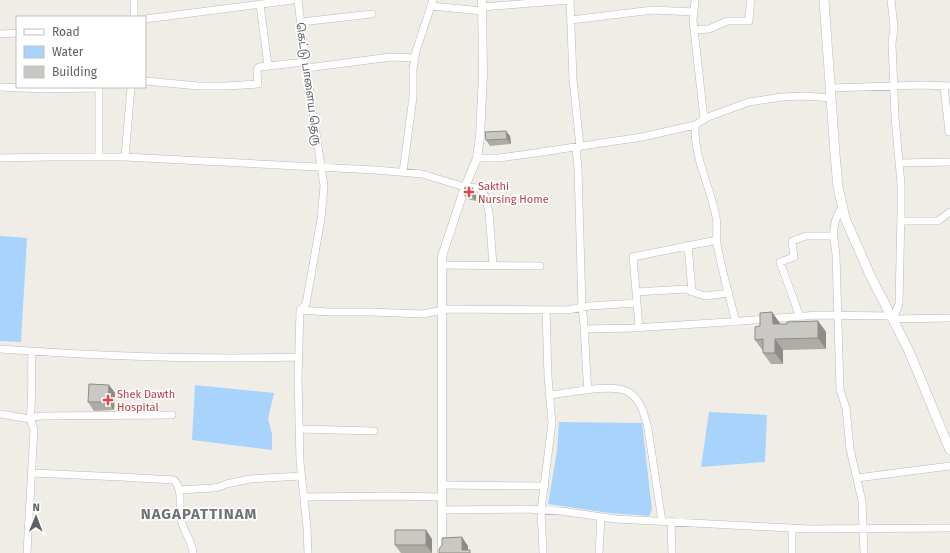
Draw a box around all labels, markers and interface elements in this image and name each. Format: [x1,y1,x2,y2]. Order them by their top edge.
legend [16,16,146,88]
street label: கெட்டு பாளைய தெரு [292,22,324,147]
text: Road [52,25,80,39]
text: Water [52,45,84,59]
text: Building [52,65,98,79]
place label: Sakthi Nursing Home [478,180,549,206]
marker: Sakthi Nursing Home [463,186,475,198]
place label: Shek Dawth Hospital [117,388,175,414]
marker: Shek Dawth Hospital [102,394,114,406]
north arrow [16,497,56,537]
text: N [32,501,40,514]
district label: NAGAPATTINAM [141,505,257,523]

